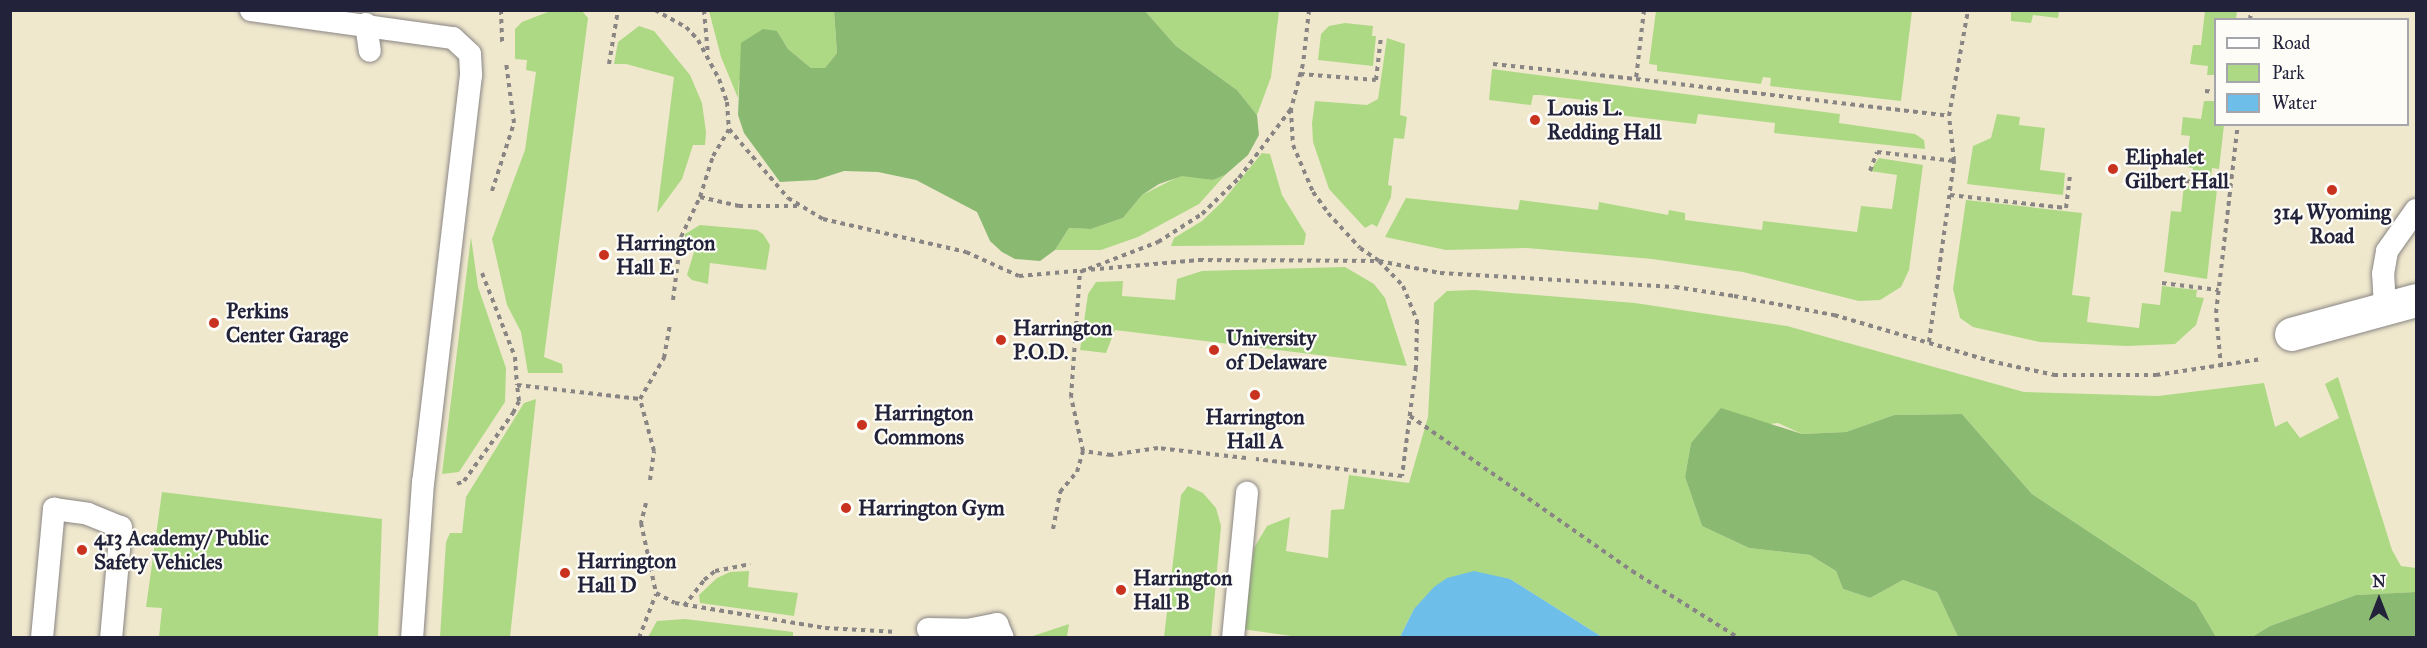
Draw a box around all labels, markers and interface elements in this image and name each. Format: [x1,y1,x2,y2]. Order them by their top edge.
legend [2214,18,2409,126]
text: Road [2272,32,2310,54]
text: Park [2272,62,2305,84]
text: Water [2272,92,2316,114]
place label: Louis L. Redding Hall [1547,95,1661,145]
marker: Louis L. Redding Hall [1528,113,1542,127]
place label: Eliphalet Gilbert Hall [2125,144,2229,194]
marker: Eliphalet Gilbert Hall [2106,162,2120,176]
marker: 314 Wyoming Road [2325,183,2339,197]
place label: 314 Wyoming Road [2273,199,2391,249]
place label: Harrington Hall E [616,230,715,280]
marker: Harrington Hall E [597,248,611,262]
place label: Perkins Center Garage [226,298,348,348]
place label: Harrington P.O.D. [1013,315,1112,365]
marker: Perkins Center Garage [207,316,221,330]
place label: University of Delaware [1226,325,1327,375]
marker: Harrington P.O.D. [994,333,1008,347]
marker: University of Delaware [1207,343,1221,357]
marker: Harrington Hall A [1248,388,1262,402]
place label: Harrington Commons [874,400,973,450]
place label: Harrington Hall A [1205,404,1305,454]
marker: Harrington Commons [855,418,869,432]
place label: Harrington Gym [858,495,1005,521]
marker: Harrington Gym [839,501,853,515]
place label: 413 Academy/ Public Safety Vehicles [94,525,269,575]
marker: 413 Academy/ Public Safety Vehicles [75,543,89,557]
place label: Harrington Hall D [577,548,676,598]
place label: Harrington Hall B [1133,565,1232,615]
marker: Harrington Hall D [558,566,572,580]
north arrow [2349,570,2409,630]
text: N [2372,572,2386,591]
marker: Harrington Hall B [1114,583,1128,597]

